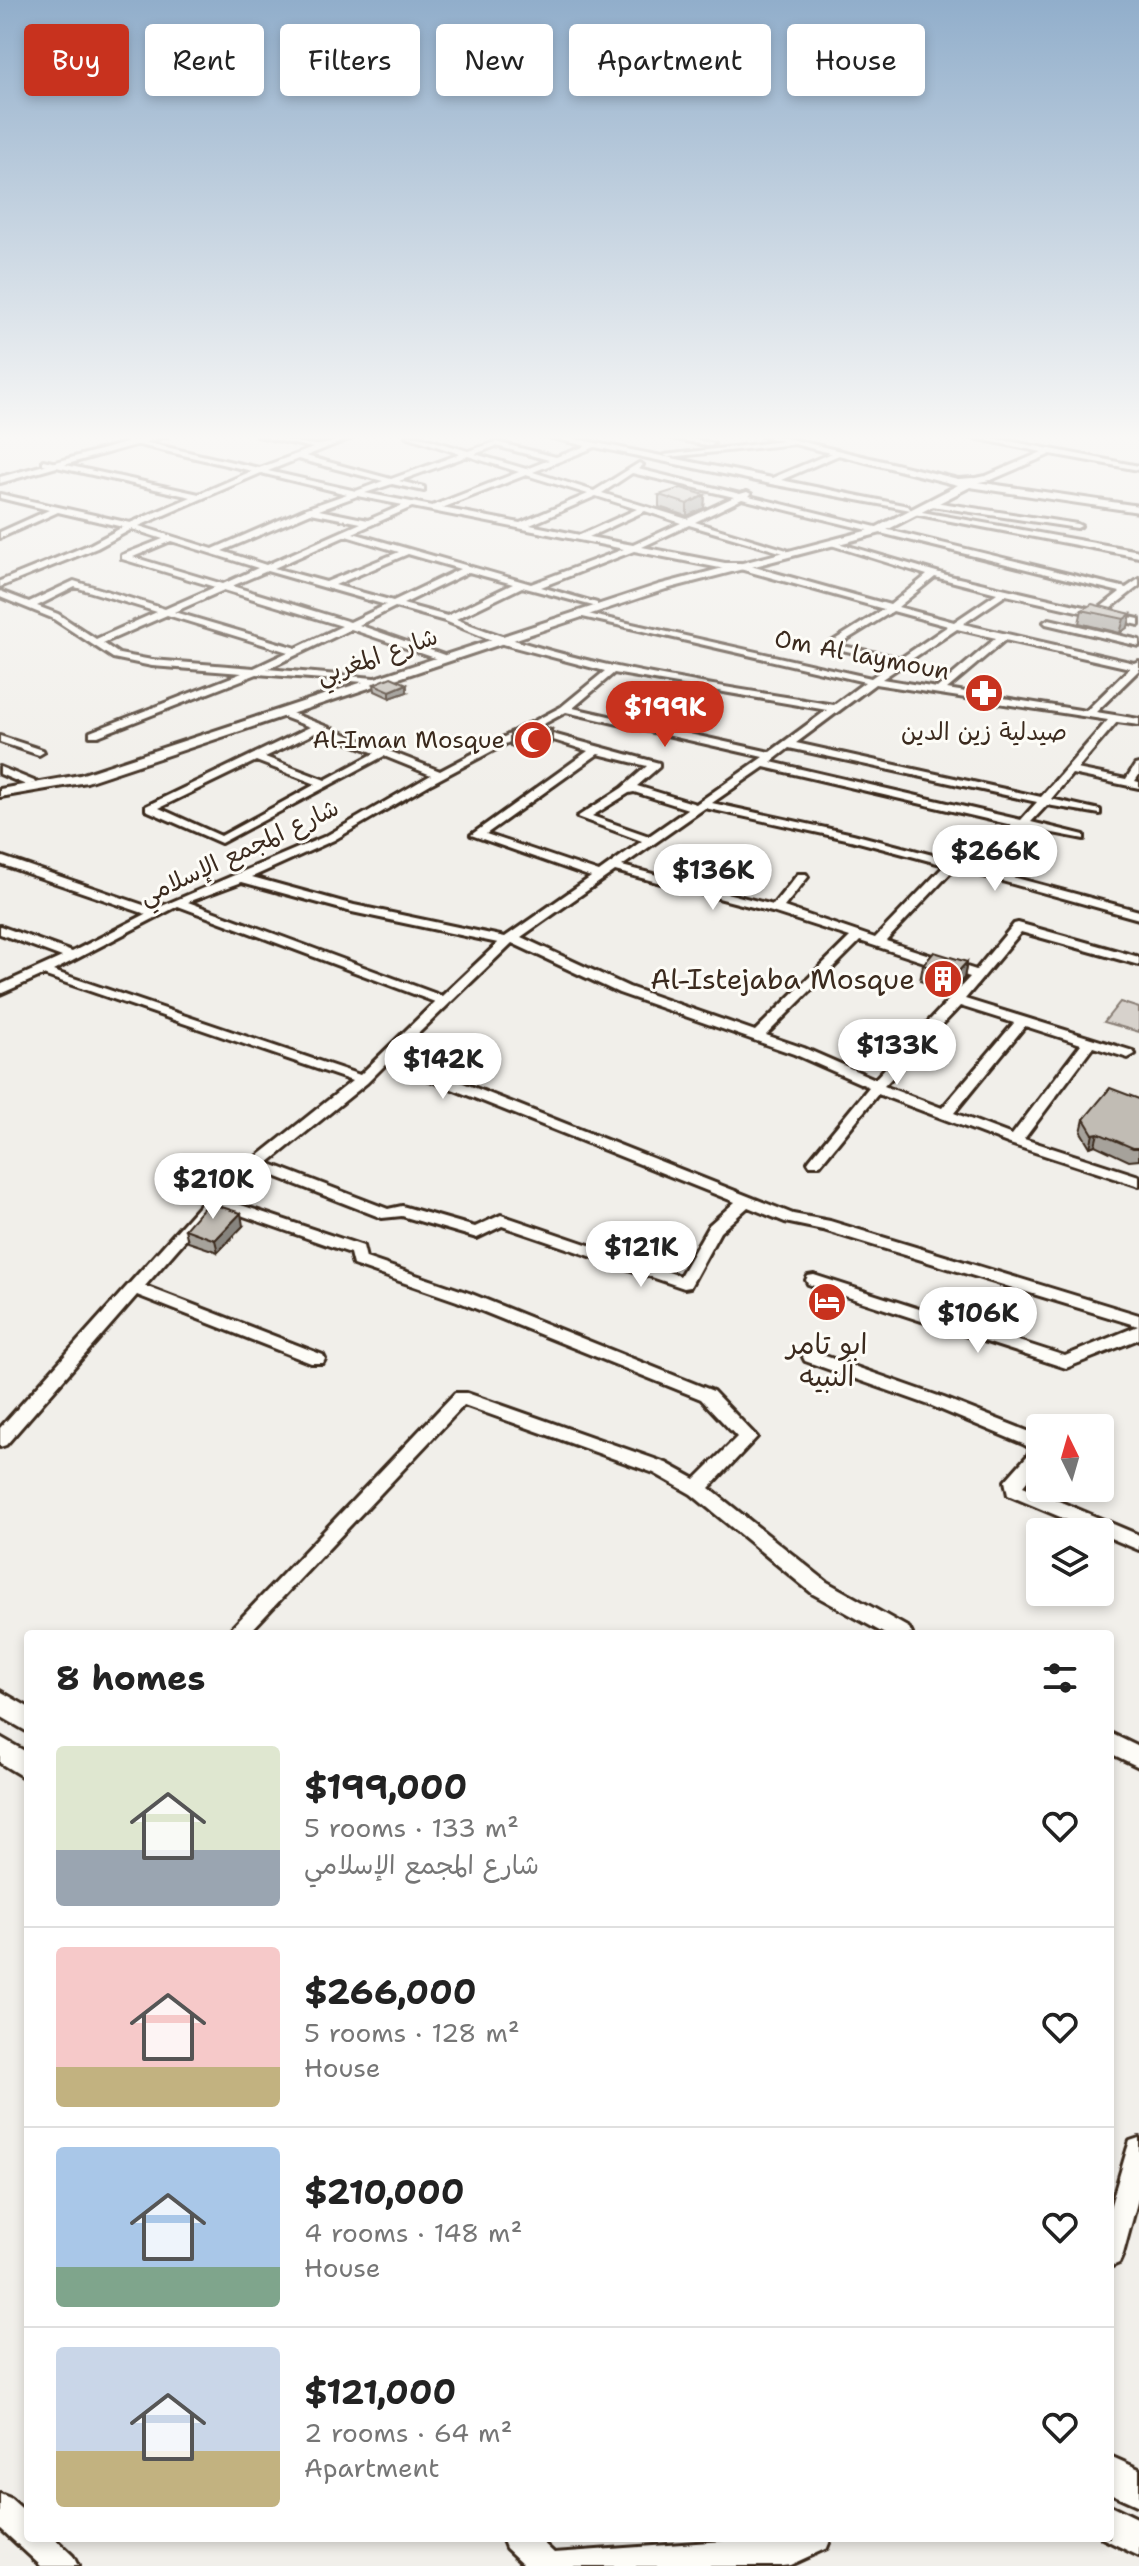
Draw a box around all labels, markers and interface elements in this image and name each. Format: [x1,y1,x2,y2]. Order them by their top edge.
chip: Buy [24,24,129,96]
chip: Rent [145,24,264,96]
chip: Filters [280,24,420,96]
chip: New [436,24,553,96]
chip: Apartment [569,24,771,96]
chip: House [787,24,925,96]
street label: شارع المغربي [312,620,443,696]
street label: Om Al laymoun [772,622,952,688]
pharmacy icon: صيدلية زين الدين [963,672,1005,714]
pin: $199K [609,681,721,749]
text: $199K [624,689,706,724]
place label: صيدلية زين الدين [901,716,1067,748]
mosque icon: Al-Iman Mosque [512,719,554,761]
place label: Al-Iman Mosque [313,724,505,756]
street label: شارع المجمع الإسلامي [134,792,346,917]
pin: $266K [939,825,1051,893]
text: $266K [950,833,1040,868]
pin: $136K [657,844,769,912]
text: $136K [672,852,754,887]
building icon: Al-Istejaba Mosque [922,958,964,1000]
place label: Al-Istejaba Mosque [650,960,915,998]
pin: $133K [841,1019,953,1087]
text: $133K [856,1027,938,1062]
pin: $142K [387,1033,499,1101]
text: $142K [403,1041,483,1076]
pin: $210K [157,1153,269,1221]
text: $210K [172,1161,254,1196]
pin: $121K [585,1221,697,1289]
text: $121K [604,1229,678,1264]
hotel icon: ابو تامر النبيه [806,1281,848,1323]
pin: $106K [922,1287,1034,1355]
text: $106K [937,1295,1019,1330]
place label: ابو تامر النبيه [785,1325,867,1395]
north arrow [1026,1414,1114,1502]
map controls [1026,1414,1114,1606]
button: layers [1026,1518,1114,1606]
text: 8 homes [56,1655,205,1701]
icon: filters [1038,1656,1082,1700]
text: $199,000 [304,1764,467,1810]
icon: home [120,1778,216,1874]
icon: heart [1038,1804,1082,1848]
text: 5 rooms · 133 m² [304,1810,519,1845]
text: شارع المجمع الإسلامي [304,1847,539,1882]
text: $266,000 [304,1969,477,2015]
icon: home [120,1979,216,2075]
icon: heart [1038,2005,1082,2049]
text: 5 rooms · 128 m² [304,2015,520,2050]
text: House [304,2050,380,2085]
text: $210,000 [304,2169,465,2215]
icon: home [120,2179,216,2275]
icon: heart [1038,2205,1082,2249]
text: 4 rooms · 148 m² [304,2215,522,2250]
text: House [304,2250,380,2285]
text: $121,000 [304,2369,456,2415]
icon: home [120,2379,216,2475]
icon: heart [1038,2405,1082,2449]
text: 2 rooms · 64 m² [304,2415,512,2450]
text: Apartment [304,2450,440,2485]

